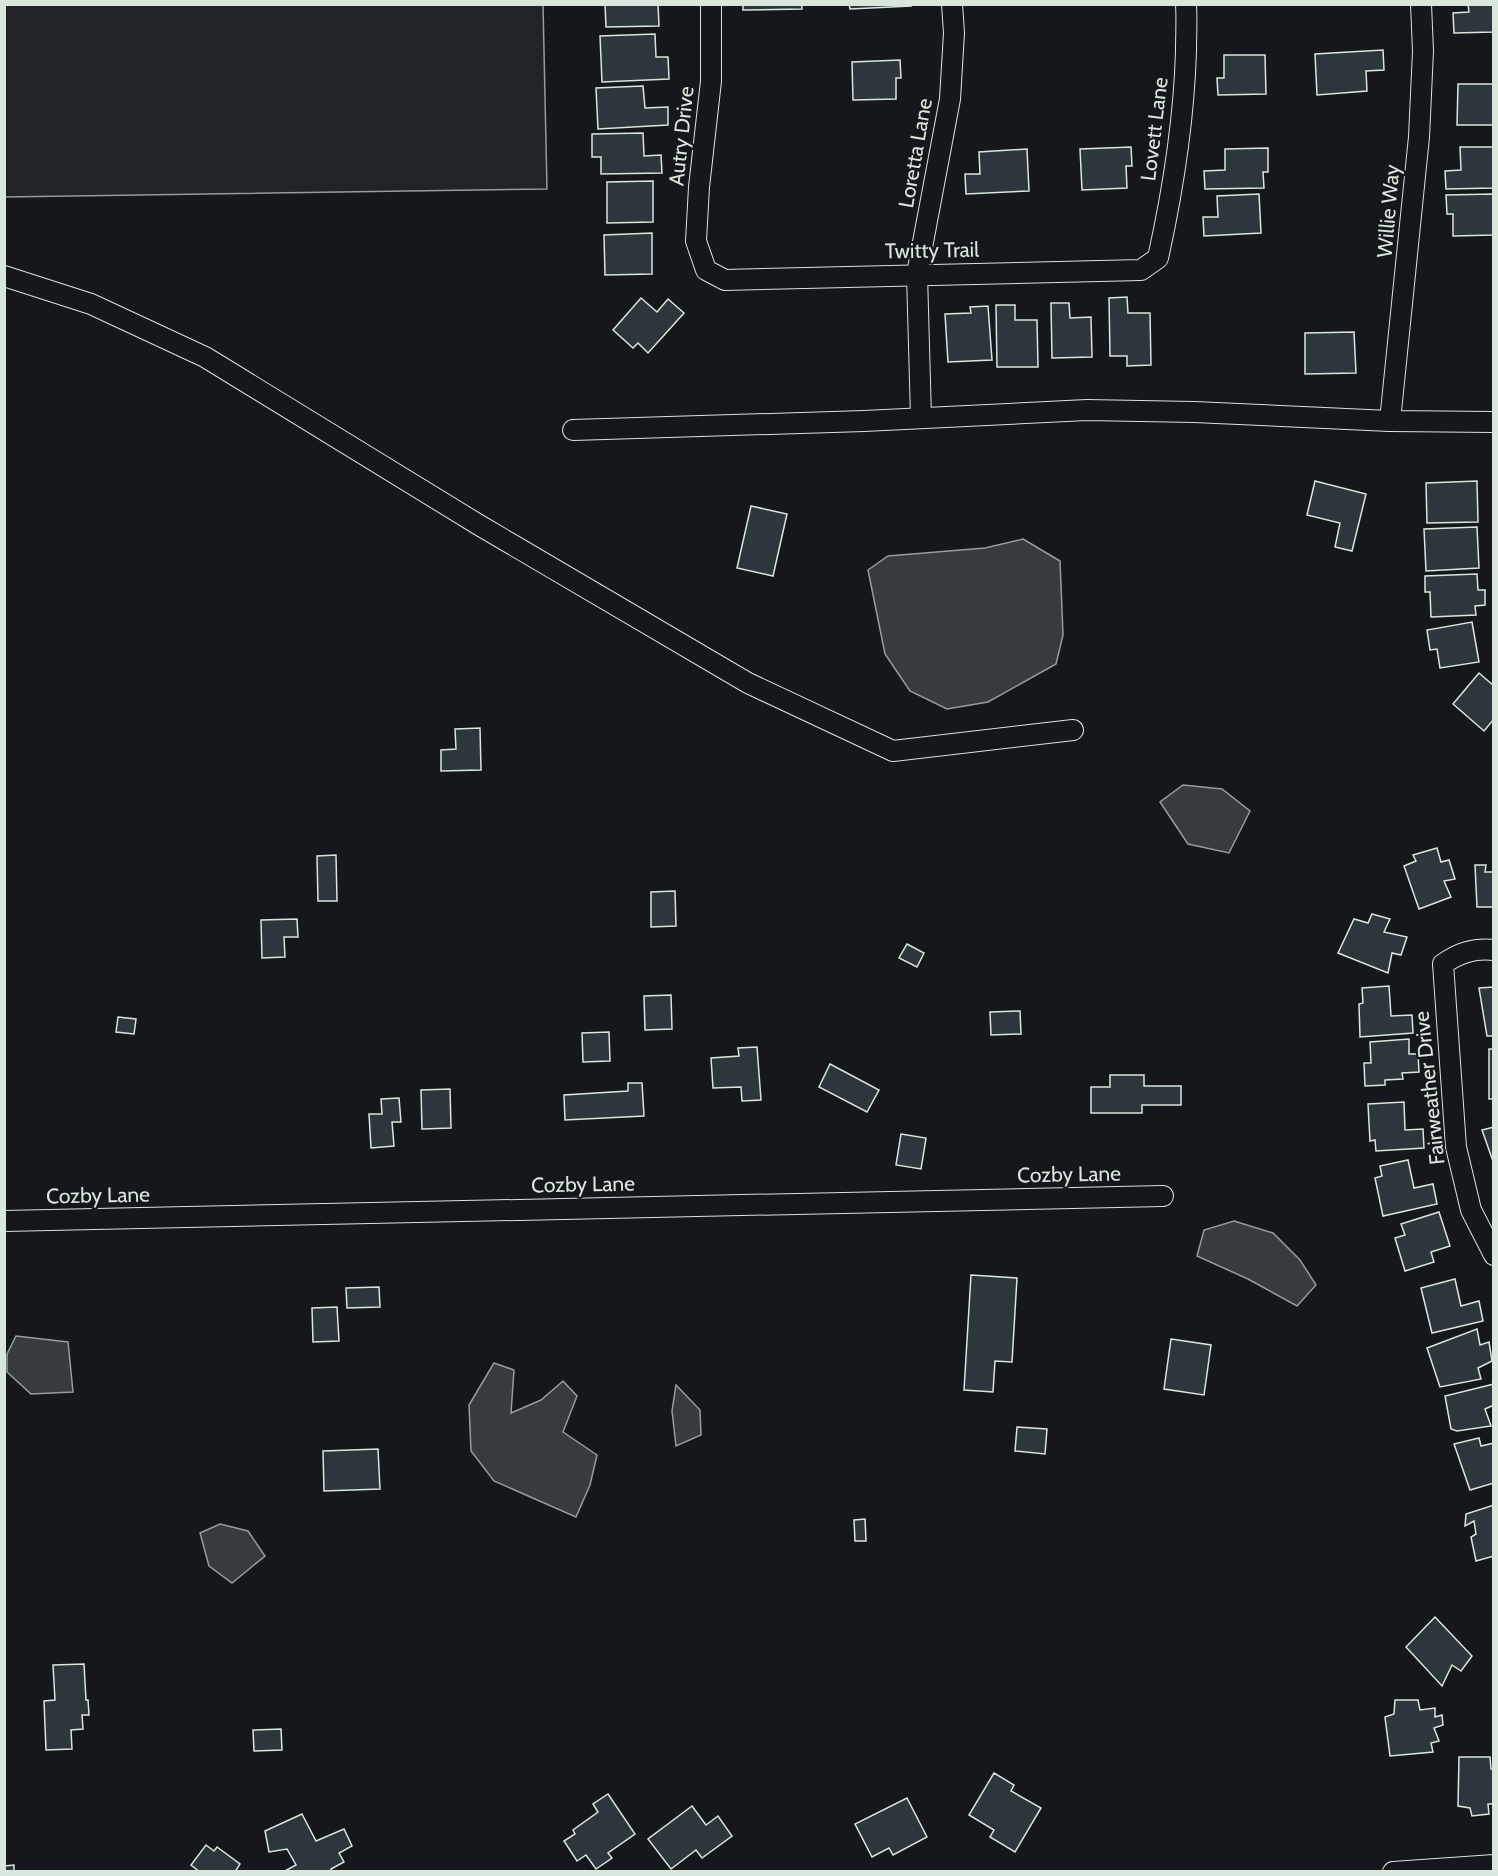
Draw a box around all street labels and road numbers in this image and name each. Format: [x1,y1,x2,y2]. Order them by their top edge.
street label: Lovett Lane [1135,75,1173,182]
street label: Autry Drive [663,85,699,187]
street label: Loretta Lane [893,96,937,210]
street label: Willie Way [1371,163,1405,259]
street label: Twitty Trail [885,237,979,263]
street label: Fairweather Drive [1408,1010,1449,1166]
street label: Cozby Lane [1017,1161,1121,1187]
street label: Cozby Lane [531,1171,635,1197]
street label: Cozby Lane [46,1182,150,1208]

